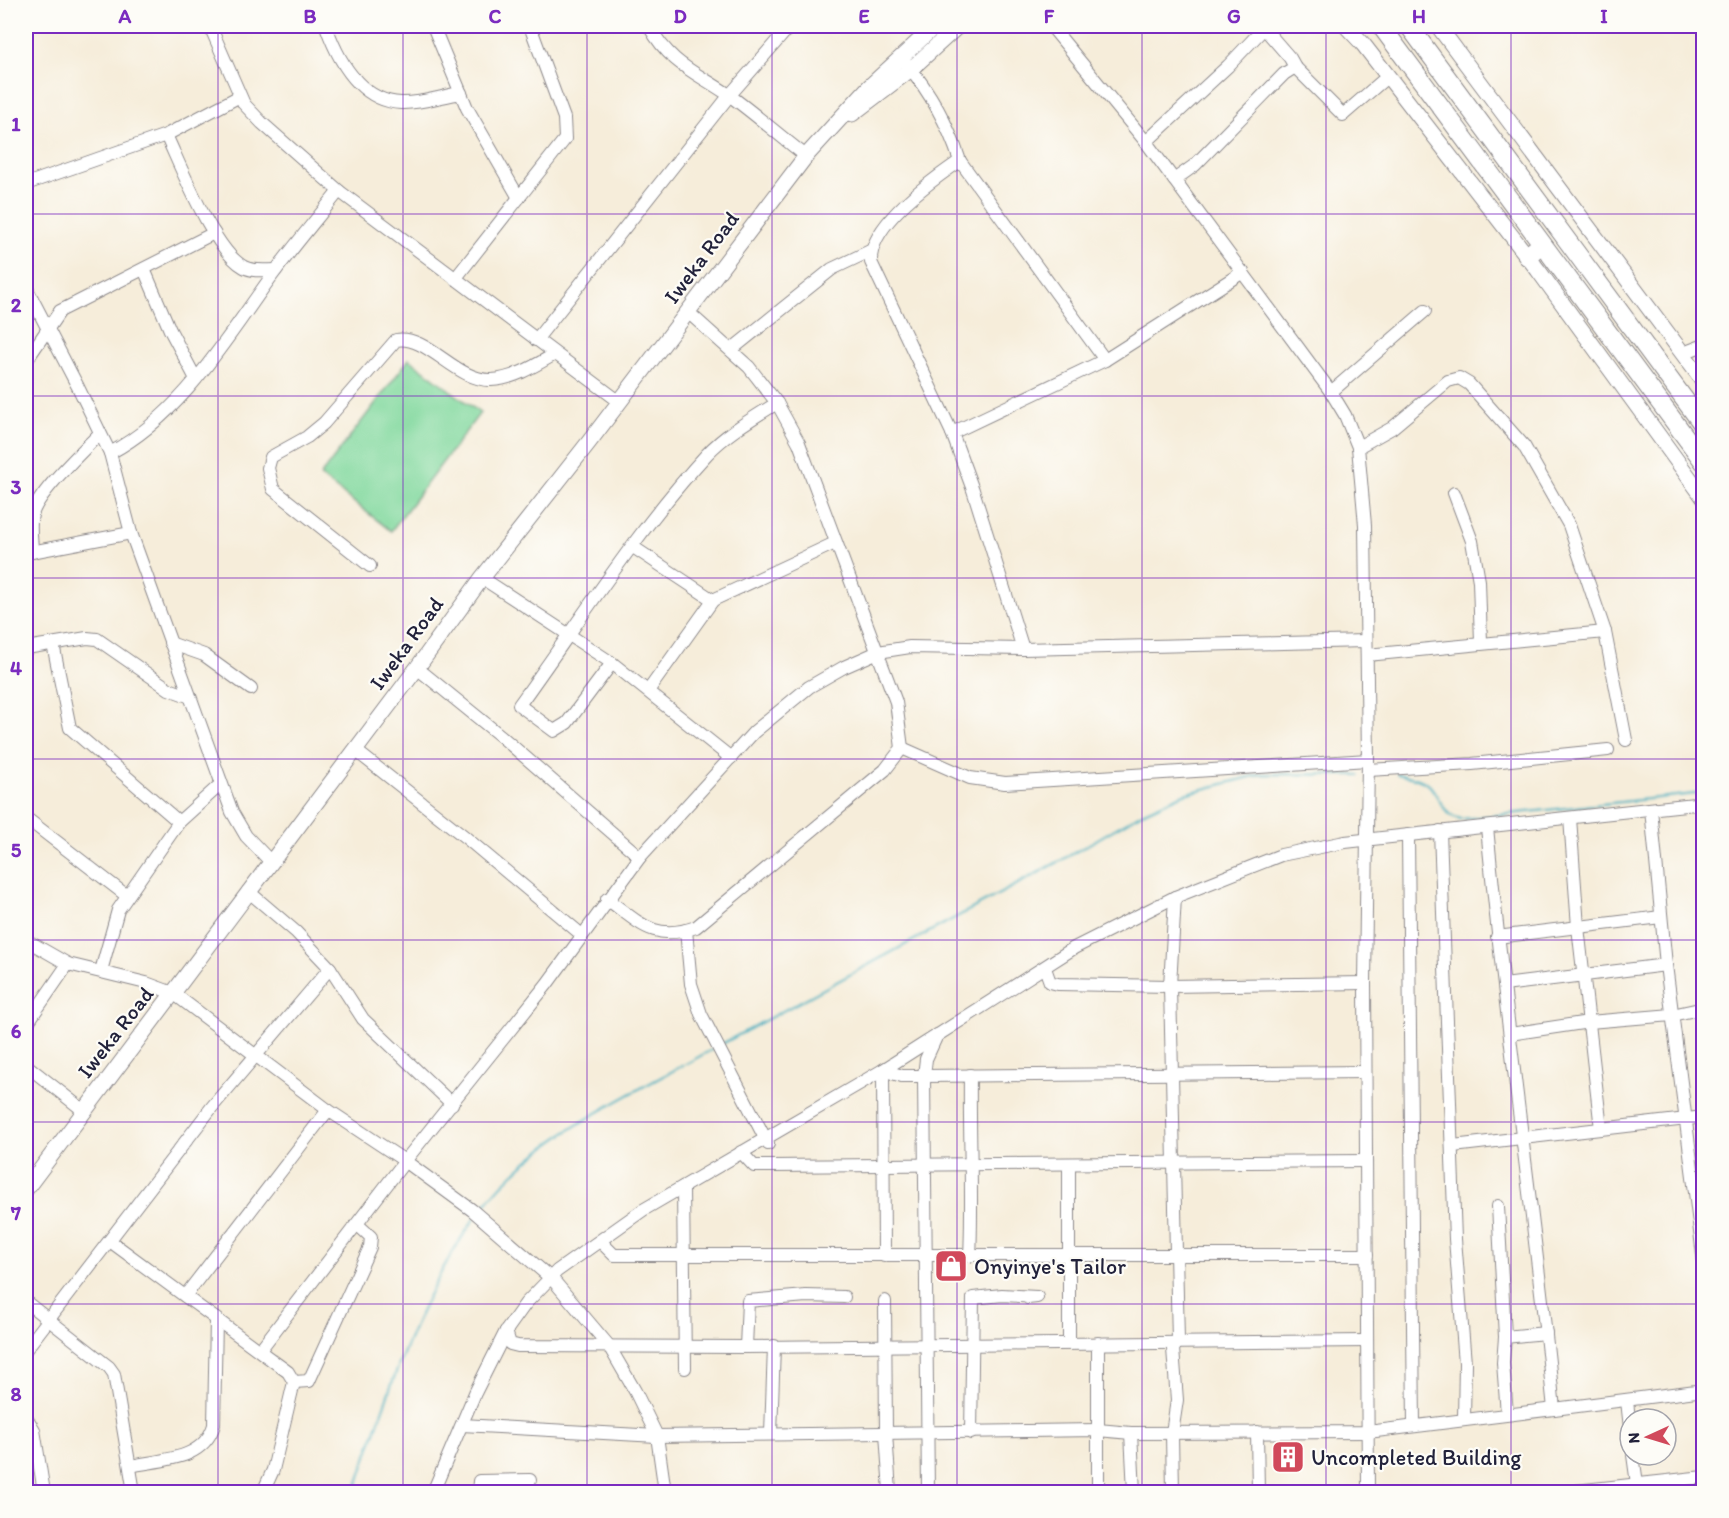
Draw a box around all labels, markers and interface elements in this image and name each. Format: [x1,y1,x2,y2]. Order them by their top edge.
text: A [118,4,132,28]
text: B [304,4,317,28]
text: C [489,4,502,28]
text: D [673,4,687,28]
text: E [858,4,870,28]
text: F [1044,4,1055,28]
text: G [1227,4,1241,28]
text: H [1412,4,1426,28]
text: I [1600,4,1608,28]
text: 1 [11,112,21,136]
street label: Iweka Road [658,206,745,309]
text: 2 [11,293,22,317]
text: 3 [11,475,22,499]
street label: Iweka Road [364,591,449,695]
text: 4 [10,656,22,680]
text: 5 [11,838,22,862]
street label: Iweka Road [71,981,159,1083]
text: 6 [11,1019,22,1043]
text: 7 [10,1201,21,1225]
shop icon: Onyinye's Tailor [933,1248,969,1284]
place label: Onyinye's Tailor [974,1253,1126,1280]
text: 8 [11,1382,22,1406]
north arrow [1618,1407,1678,1467]
text: N [1624,1432,1643,1444]
building icon: Uncompleted Building [1270,1439,1306,1475]
place label: Uncompleted Building [1311,1444,1522,1471]

